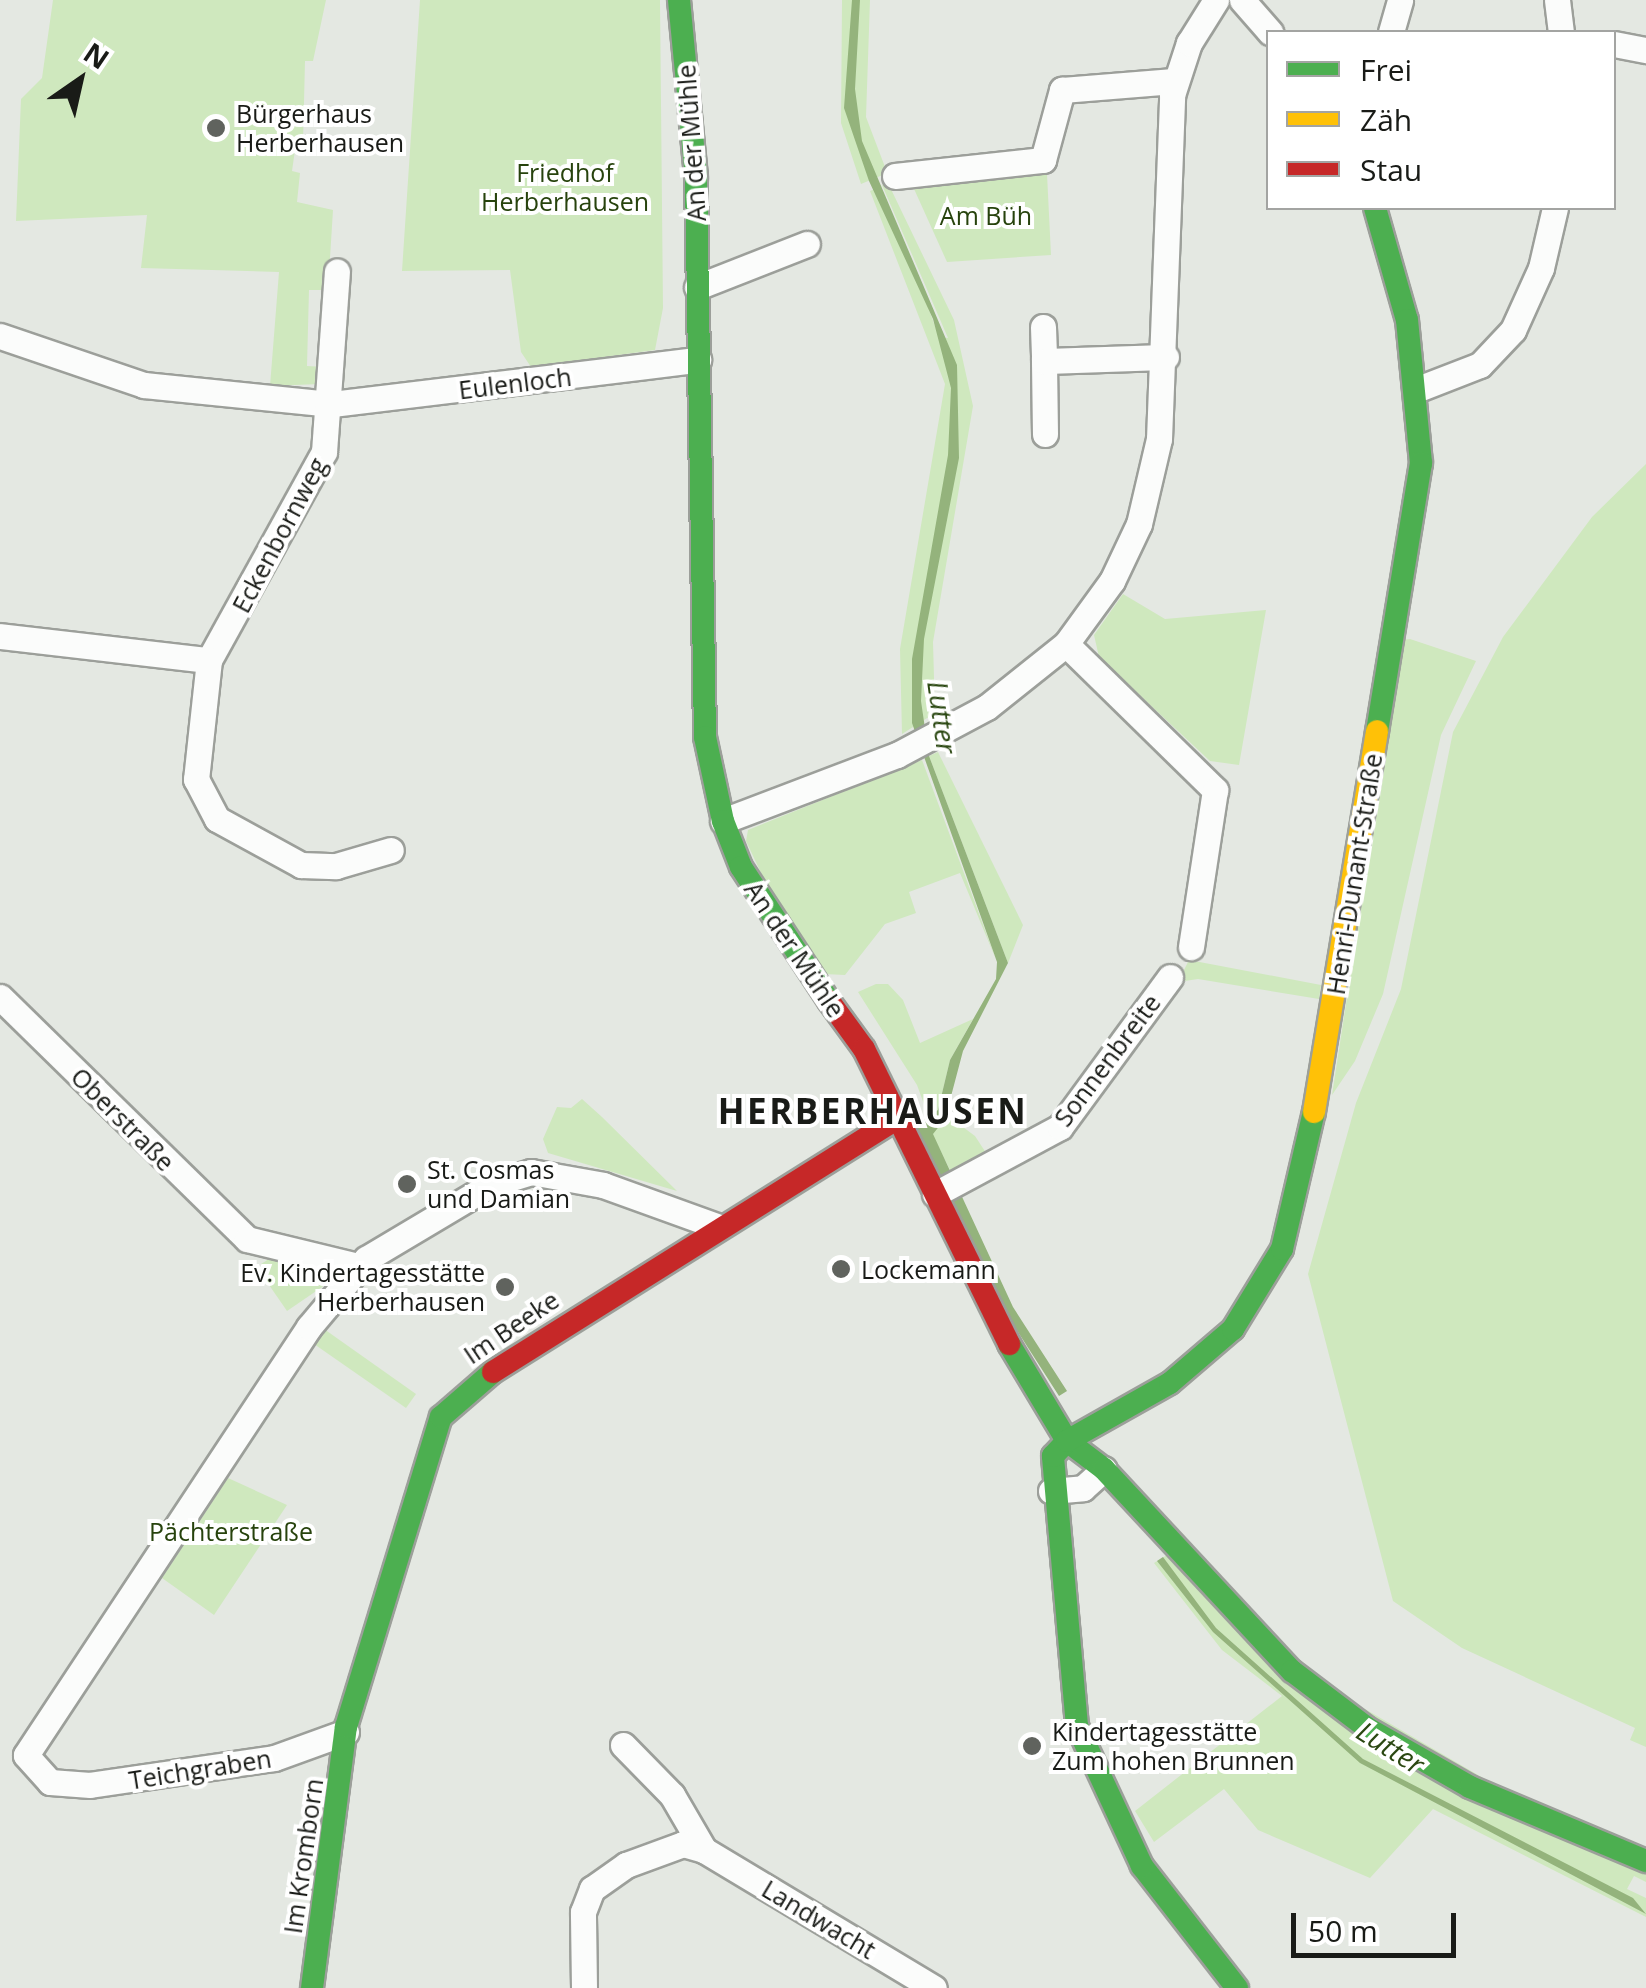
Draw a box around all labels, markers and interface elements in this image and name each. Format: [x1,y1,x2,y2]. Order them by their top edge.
north arrow [30,30,130,130]
legend [1266,30,1616,210]
text: N [77,33,117,77]
text: Frei [1360,49,1412,90]
street label: An der Mühle [671,64,711,222]
place label: Bürgerhaus Herberhausen [236,99,404,158]
text: Zäh [1360,99,1412,140]
marker: Bürgerhaus Herberhausen [205,117,227,139]
text: Stau [1360,149,1422,190]
park label: Friedhof Herberhausen [481,158,649,217]
park label: Am Büh [940,200,1032,230]
street label: Eulenloch [457,361,573,405]
street label: Eckenbornweg [226,452,332,618]
water label: Lutter [921,679,965,755]
street label: Henri-Dunant-Straße [1320,751,1388,997]
street label: An der Mühle [739,875,851,1023]
street label: Sonnenbreite [1048,988,1166,1132]
street label: Oberstraße [65,1061,181,1177]
district label: HERBERHAUSEN [718,1090,1028,1132]
place label: St. Cosmas und Damian [427,1155,570,1214]
marker: St. Cosmas und Damian [396,1173,418,1195]
place label: Lockemann [861,1254,996,1284]
place label: Ev. Kindertagesstätte Herberhausen [240,1258,485,1317]
marker: Lockemann [830,1258,852,1280]
marker: Ev. Kindertagesstätte Herberhausen [494,1276,516,1298]
street label: Im Beeke [458,1284,564,1370]
park label: Pächterstraße [149,1516,313,1546]
water label: Lutter [1351,1713,1431,1781]
place label: Kindertagesstätte Zum hohen Brunnen [1052,1717,1295,1776]
marker: Kindertagesstätte Zum hohen Brunnen [1021,1735,1043,1757]
street label: Teichgraben [127,1743,273,1795]
street label: Im Kromborn [277,1777,329,1935]
street label: Landwacht [757,1873,881,1965]
scale bar [1296,1893,1461,1955]
text: 50 m [1308,1910,1378,1951]

